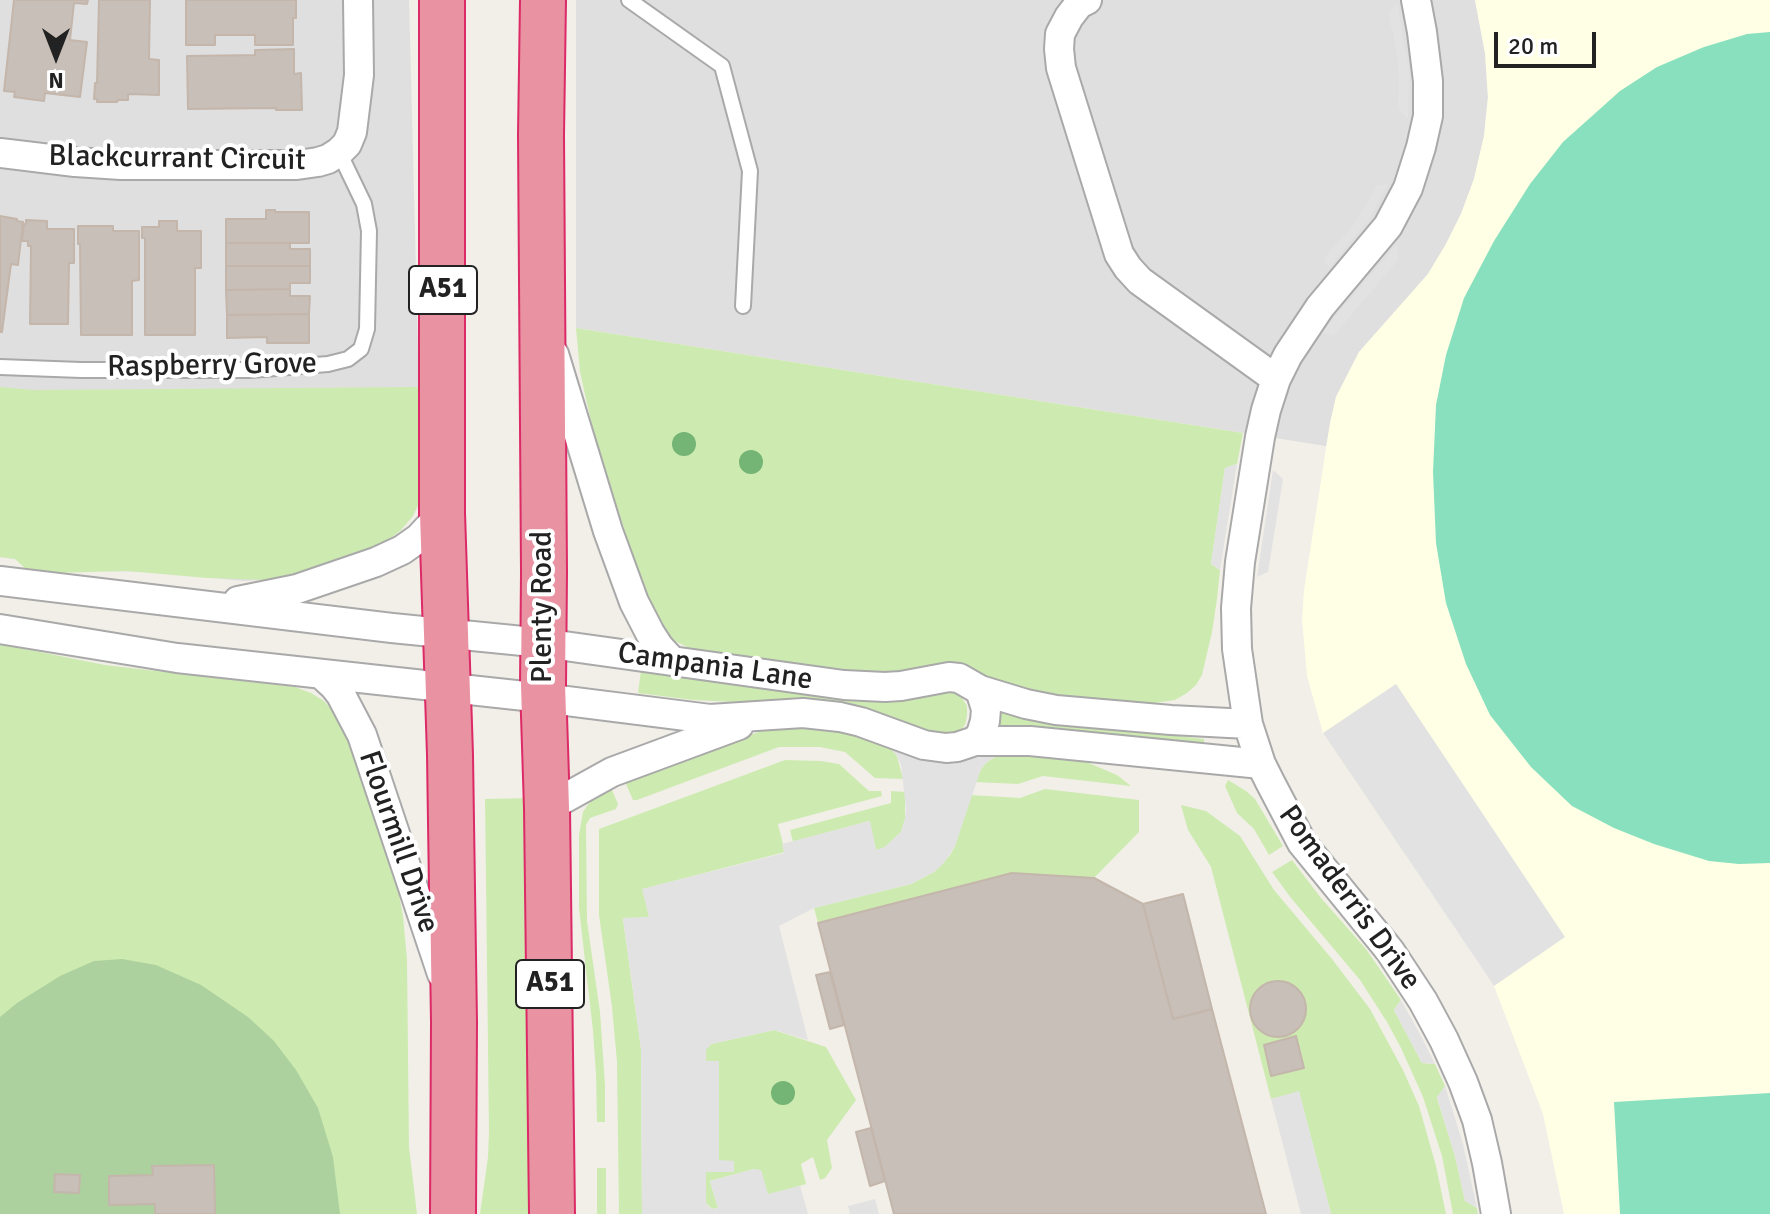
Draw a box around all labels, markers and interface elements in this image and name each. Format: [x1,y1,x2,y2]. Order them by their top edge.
north arrow [16,16,96,96]
scale bar [1498,16,1600,66]
text: 20 m [1508,31,1558,61]
text: N [48,67,64,94]
street label: Blackcurrant Circuit [48,139,306,179]
road number: A51 [409,266,477,314]
street label: Raspberry Grove [107,346,317,386]
street label: Plenty Road [525,531,561,683]
street label: Campania Lane [615,636,815,698]
street label: Flourmill Drive [350,746,446,938]
street label: Pomaderris Drive [1270,799,1428,997]
road number: A51 [516,960,584,1008]

